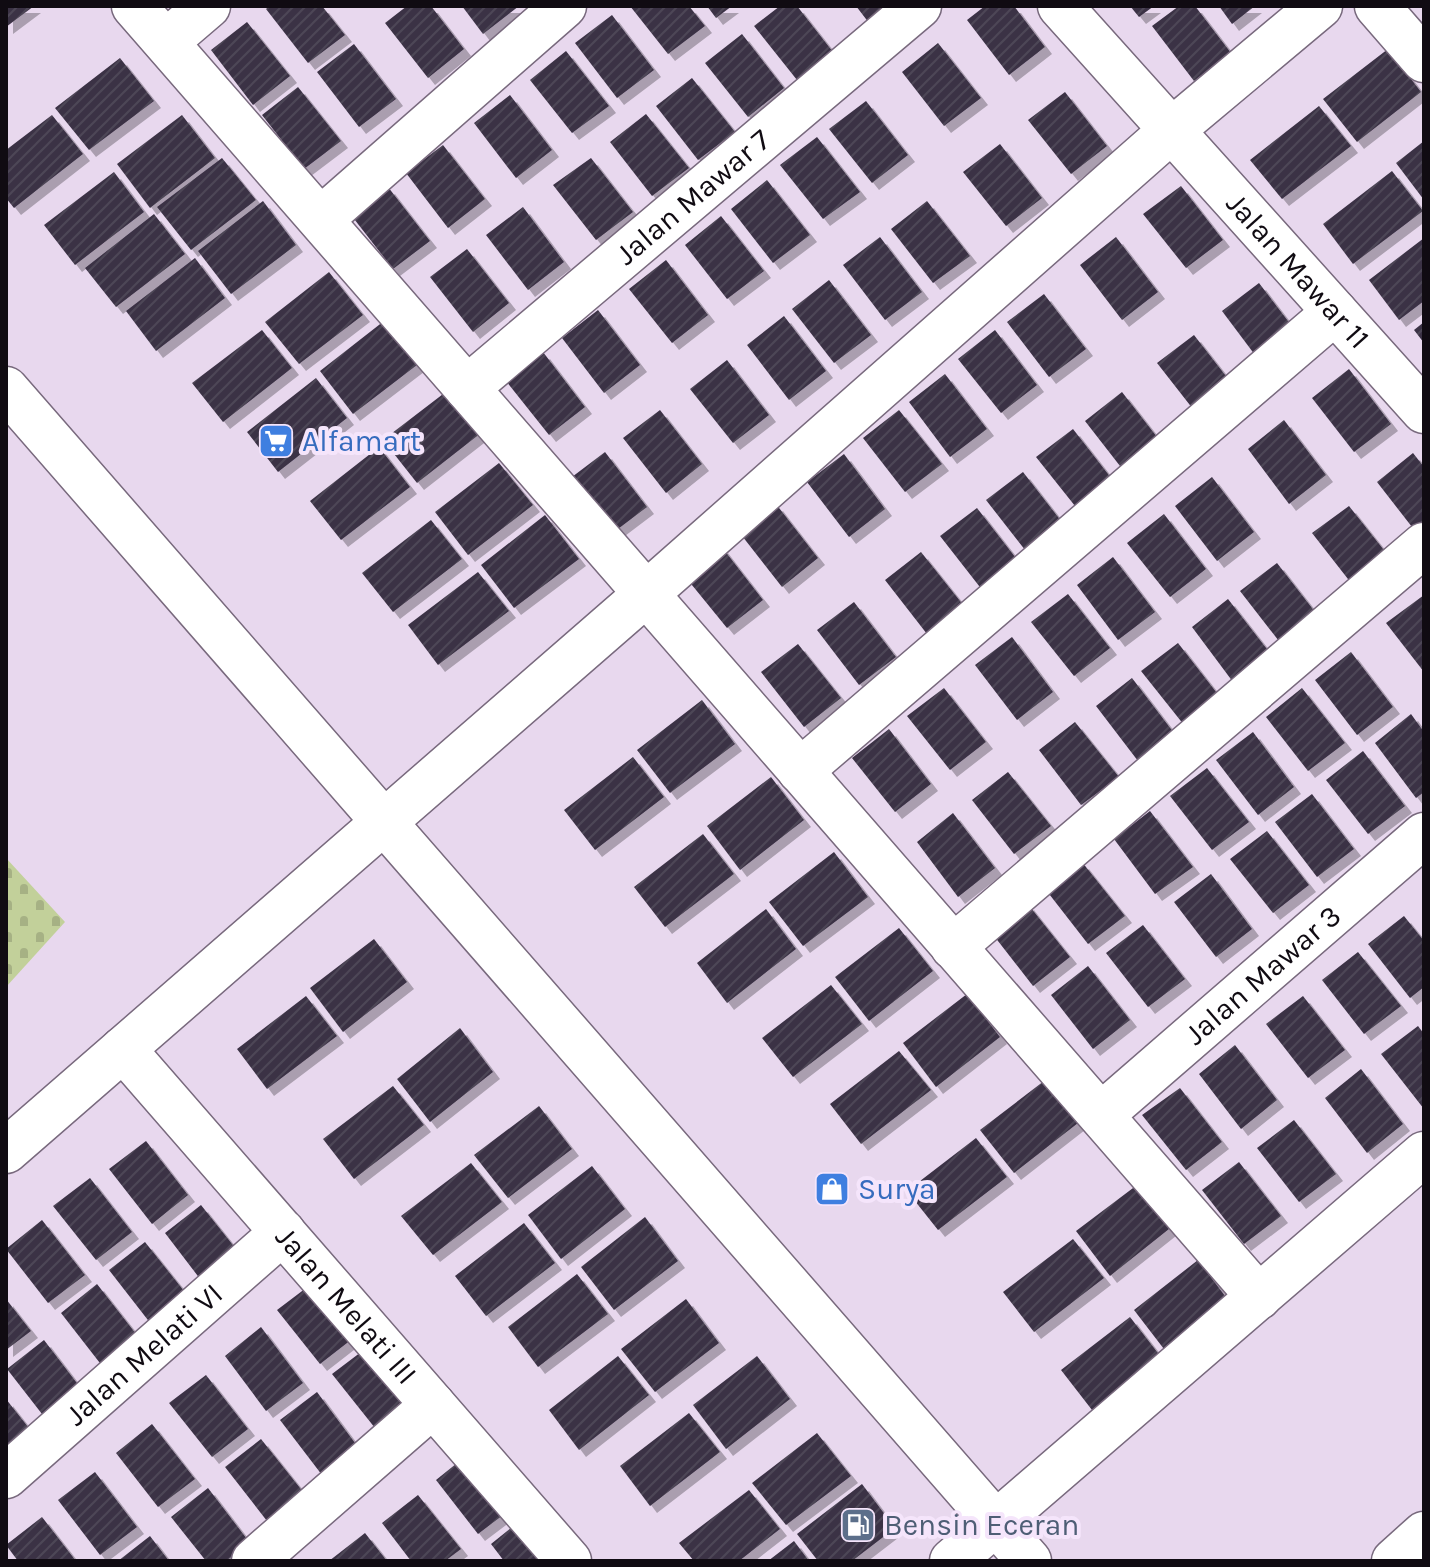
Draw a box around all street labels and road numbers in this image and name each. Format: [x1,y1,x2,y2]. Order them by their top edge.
street label: Jalan Mawar 7 [608,122,778,272]
street label: Jalan Mawar 11 [1219,186,1377,356]
street label: Jalan Mawar 3 [1177,897,1348,1052]
street label: Jalan Melati III [268,1219,425,1392]
street label: Jalan Melati VI [58,1276,230,1433]

